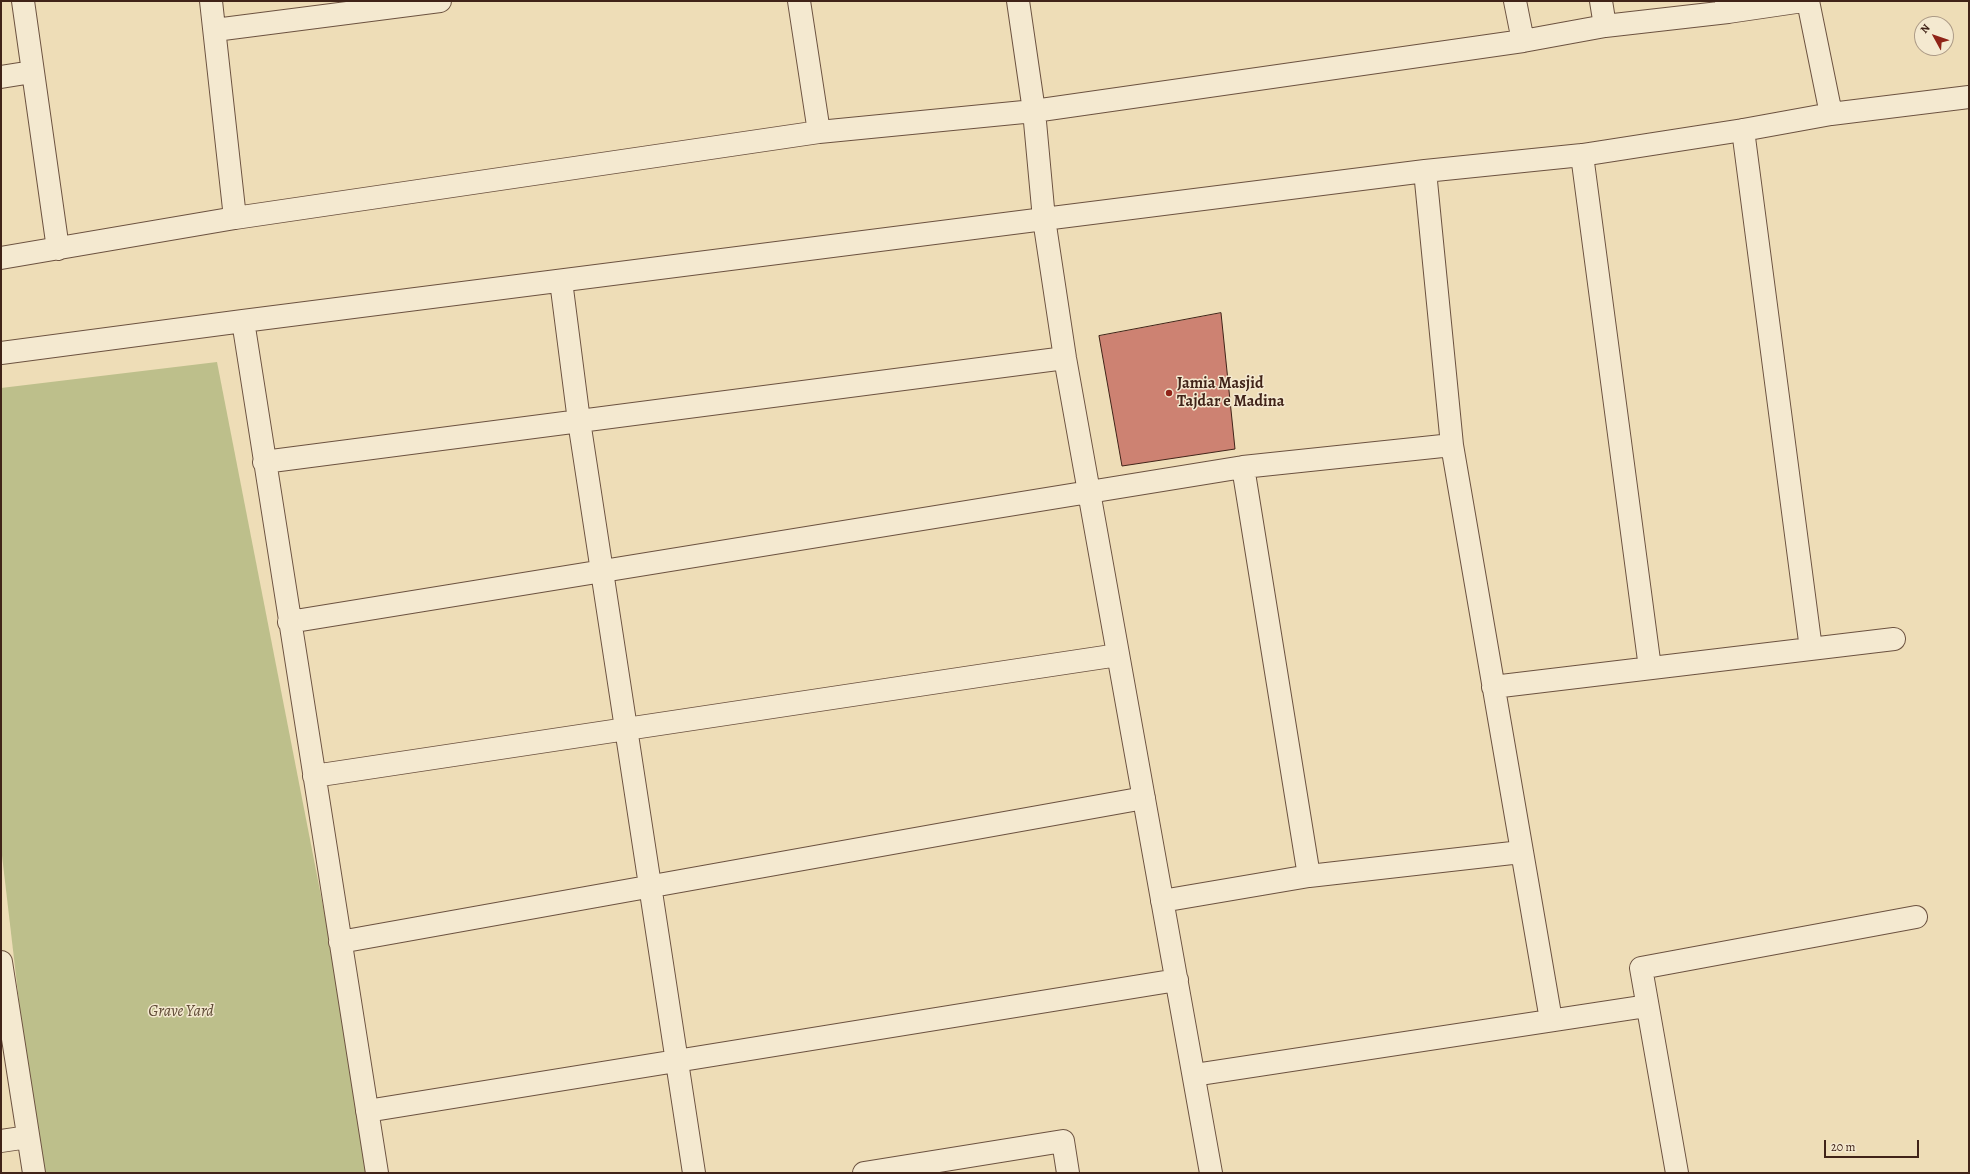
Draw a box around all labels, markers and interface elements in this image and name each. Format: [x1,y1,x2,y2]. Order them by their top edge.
north arrow [1914,16,1954,56]
text: N [1917,21,1934,37]
place label: Jamia Masjid Tajdar e Madina [1177,374,1284,412]
marker: Jamia Masjid Tajdar e Madina [1164,388,1174,398]
park label: Grave Yard [148,1002,214,1022]
scale bar [1826,1132,1921,1158]
text: 20 m [1831,1139,1855,1155]

